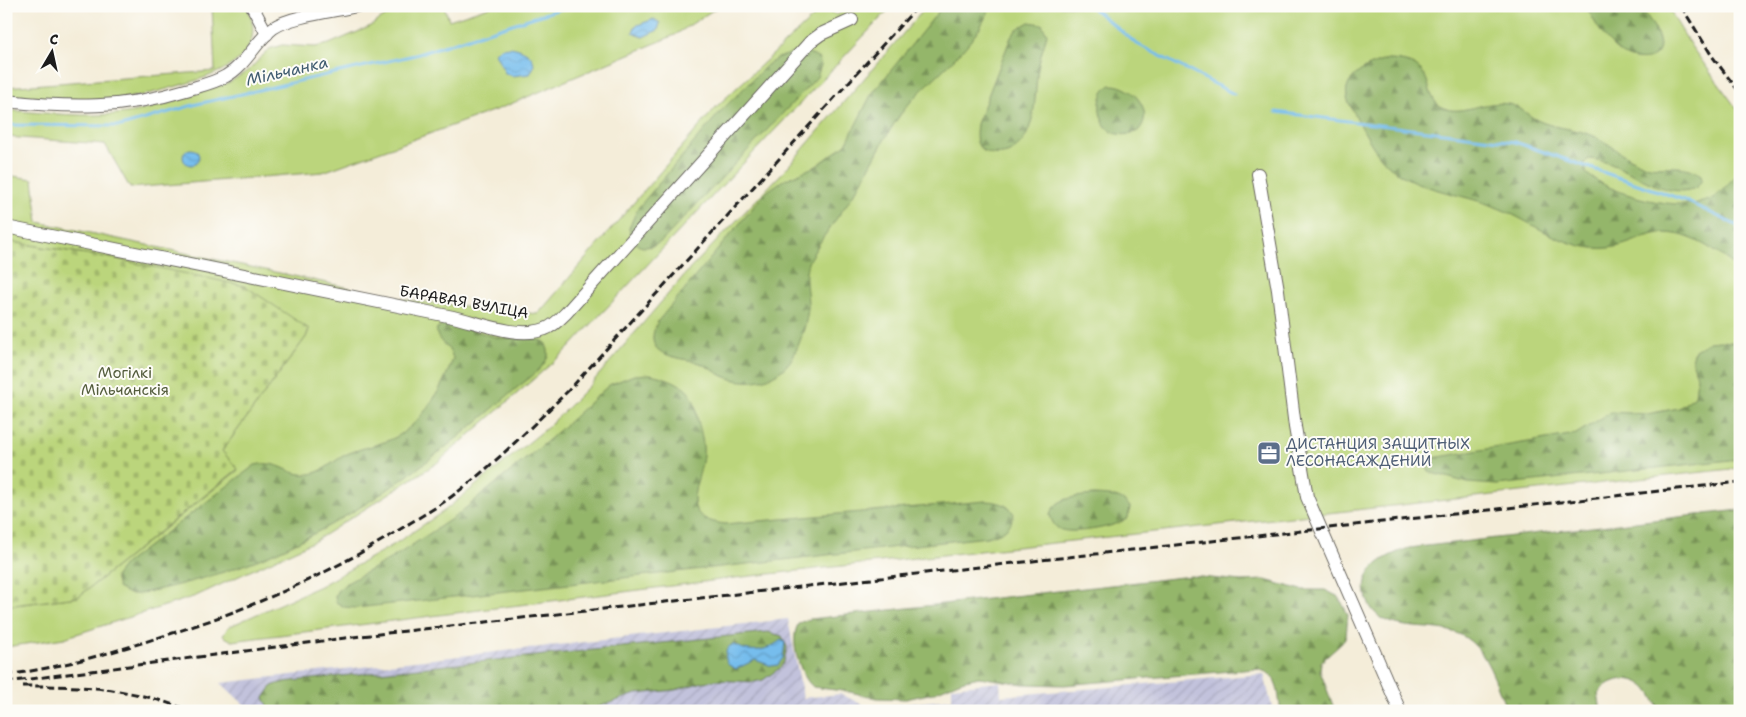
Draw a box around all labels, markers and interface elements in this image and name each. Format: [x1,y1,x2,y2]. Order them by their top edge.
north arrow [28,28,78,78]
text: С [48,30,60,49]
water label: Мільчанка [244,51,330,91]
street label: БАРАВАЯ ВУЛІЦА [398,281,530,323]
park label: Могілкі Мільчанскія [81,363,169,400]
place label: ДИСТАНЦИЯ ЗАЩИТНЫХ ЛЕСОНАСАЖДЕНИЙ [1286,434,1470,471]
office icon: ДИСТАНЦИЯ ЗАЩИТНЫХ ЛЕСОНАСАЖДЕНИЙ [1256,440,1282,466]

